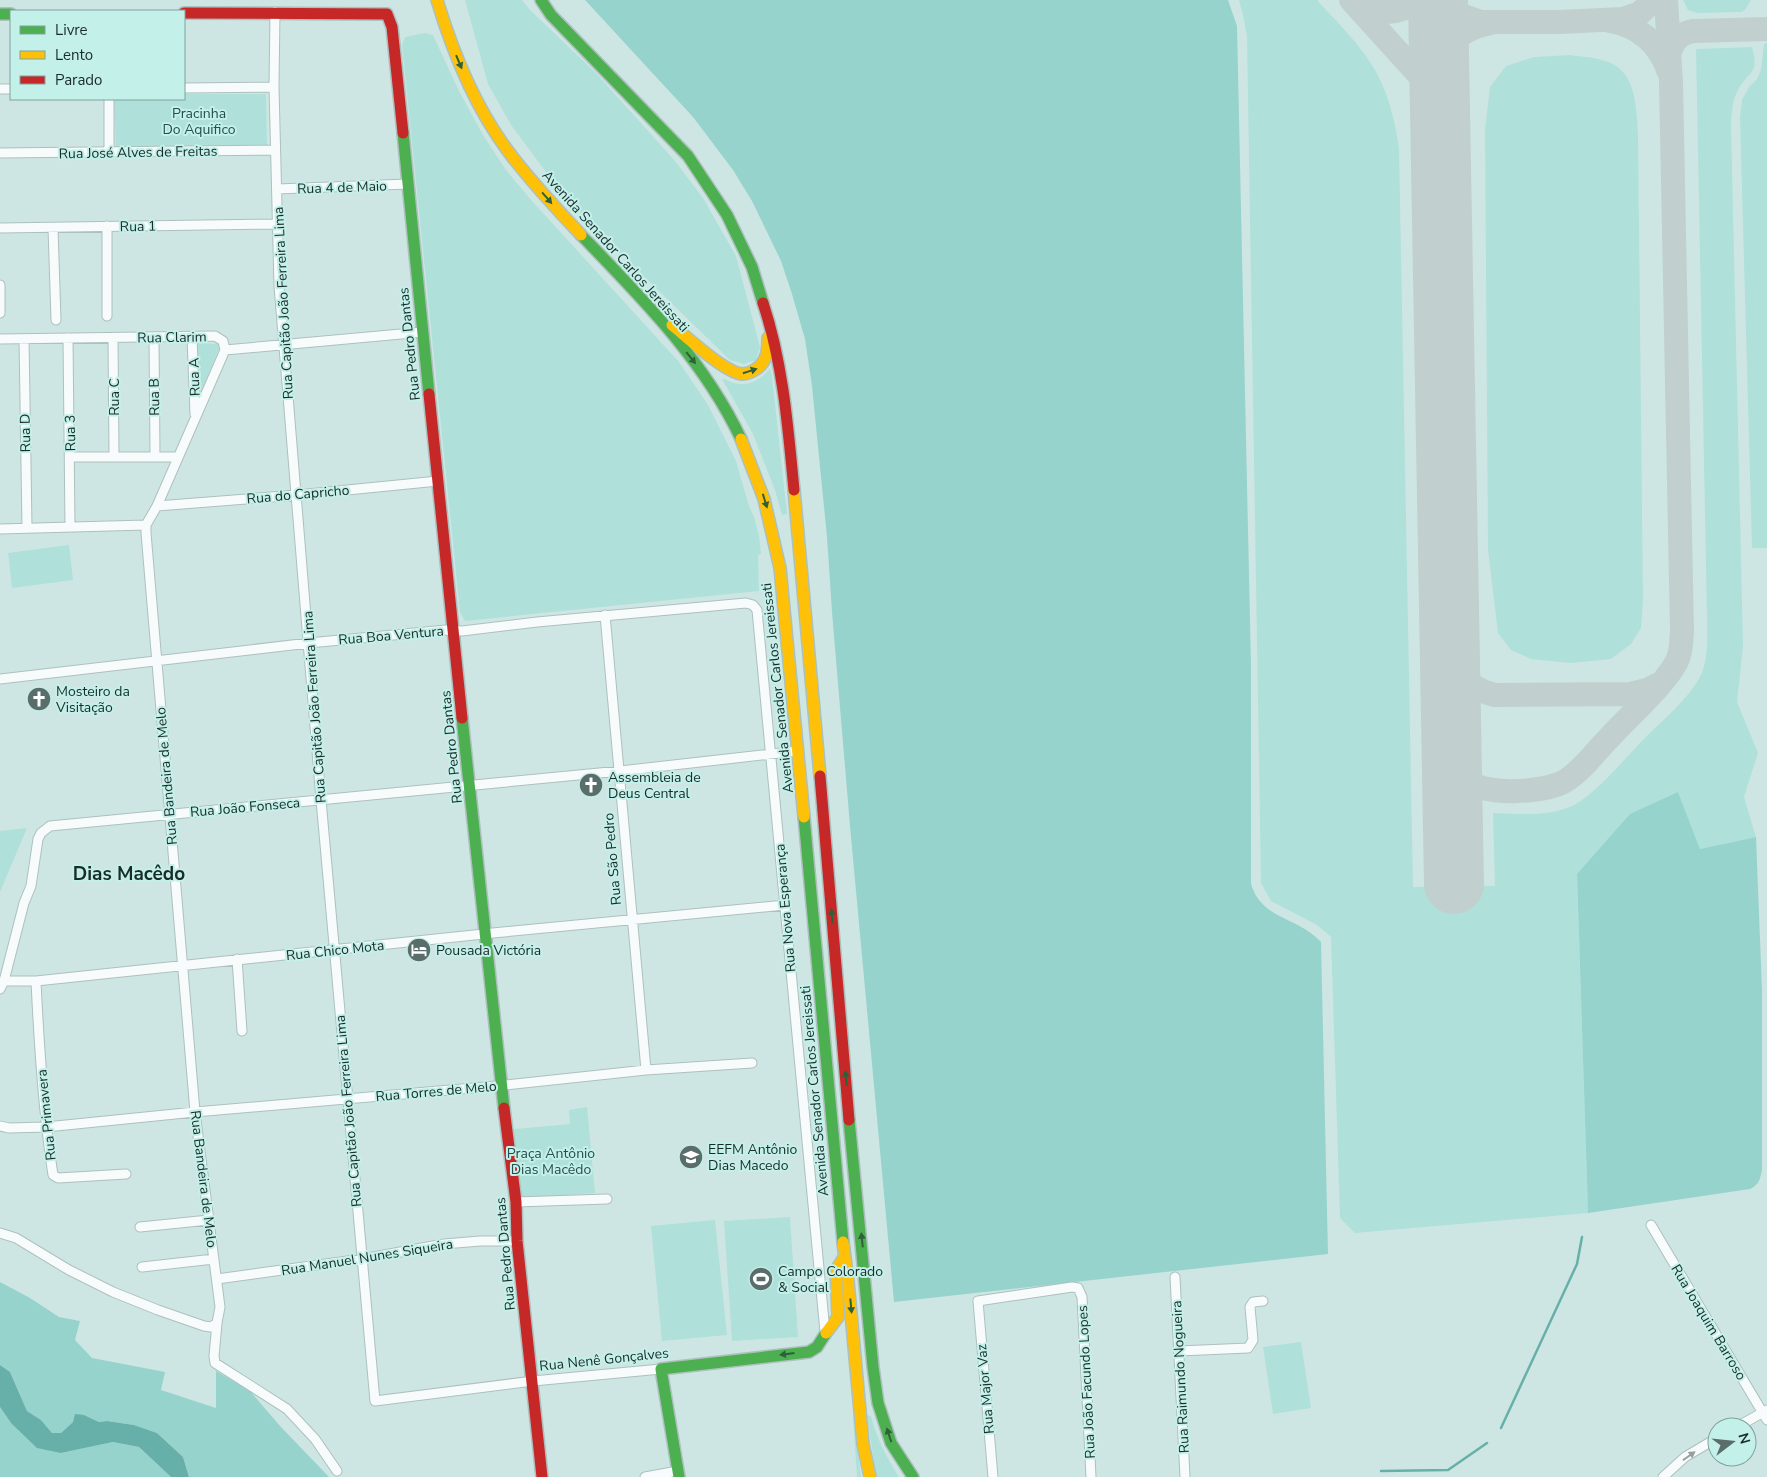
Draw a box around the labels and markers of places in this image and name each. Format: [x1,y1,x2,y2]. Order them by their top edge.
place label: Mosteiro da Visitação [55,682,130,717]
church icon: Mosteiro da Visitação [26,686,52,712]
place label: Assembleia de Deus Central [608,768,701,803]
church icon: Assembleia de Deus Central [578,772,604,798]
hotel icon: Pousada Victória [406,937,432,963]
place label: Pousada Victória [436,941,541,960]
place label: EEFM Antônio Dias Macedo [708,1140,798,1175]
school or university icon: EEFM Antônio Dias Macedo [678,1144,704,1170]
place label: Campo Colorado & Social [778,1262,883,1297]
sports icon: Campo Colorado & Social [748,1266,774,1292]

